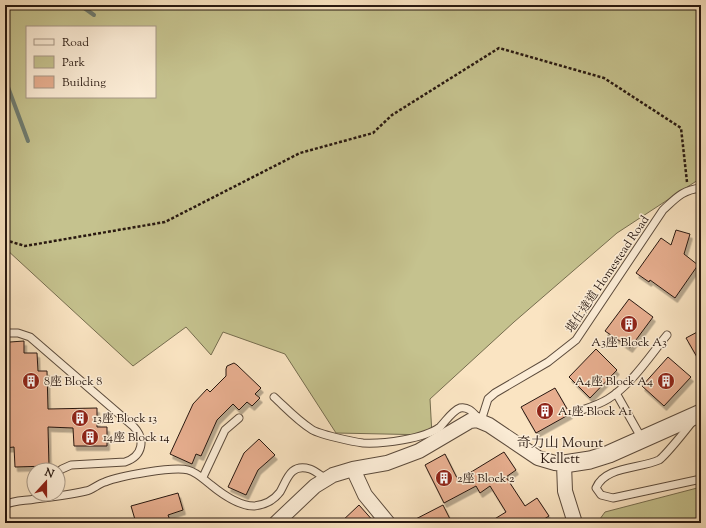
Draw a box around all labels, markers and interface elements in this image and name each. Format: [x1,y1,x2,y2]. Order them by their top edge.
legend [26,26,156,98]
text: Road [62,34,89,52]
text: Park [62,54,85,72]
text: Building [62,74,106,92]
street label: 堪仕達道 Homestead Road [562,212,654,337]
building icon: A3座 Block A3 [619,314,639,334]
place label: A3座 Block A3 [591,334,667,352]
building icon: 8座 Block 8 [21,371,41,391]
building icon: A4座 Block A4 [656,371,676,391]
place label: 8座 Block 8 [44,373,102,391]
place label: A4座 Block A4 [575,373,653,391]
building icon: A1座 Block A1 [535,401,555,421]
place label: A1座 Block A1 [558,403,632,421]
building icon: 13座 Block 13 [70,408,90,428]
place label: 13座 Block 13 [93,410,157,428]
building icon: 14座 Block 14 [80,427,100,447]
place label: 14座 Block 14 [103,429,170,447]
district label: 奇力山 Mount Kellett [517,434,603,470]
north arrow [26,462,66,502]
text: N [41,464,56,483]
building icon: 2座 Block 2 [434,468,454,488]
place label: 2座 Block 2 [457,470,515,488]

